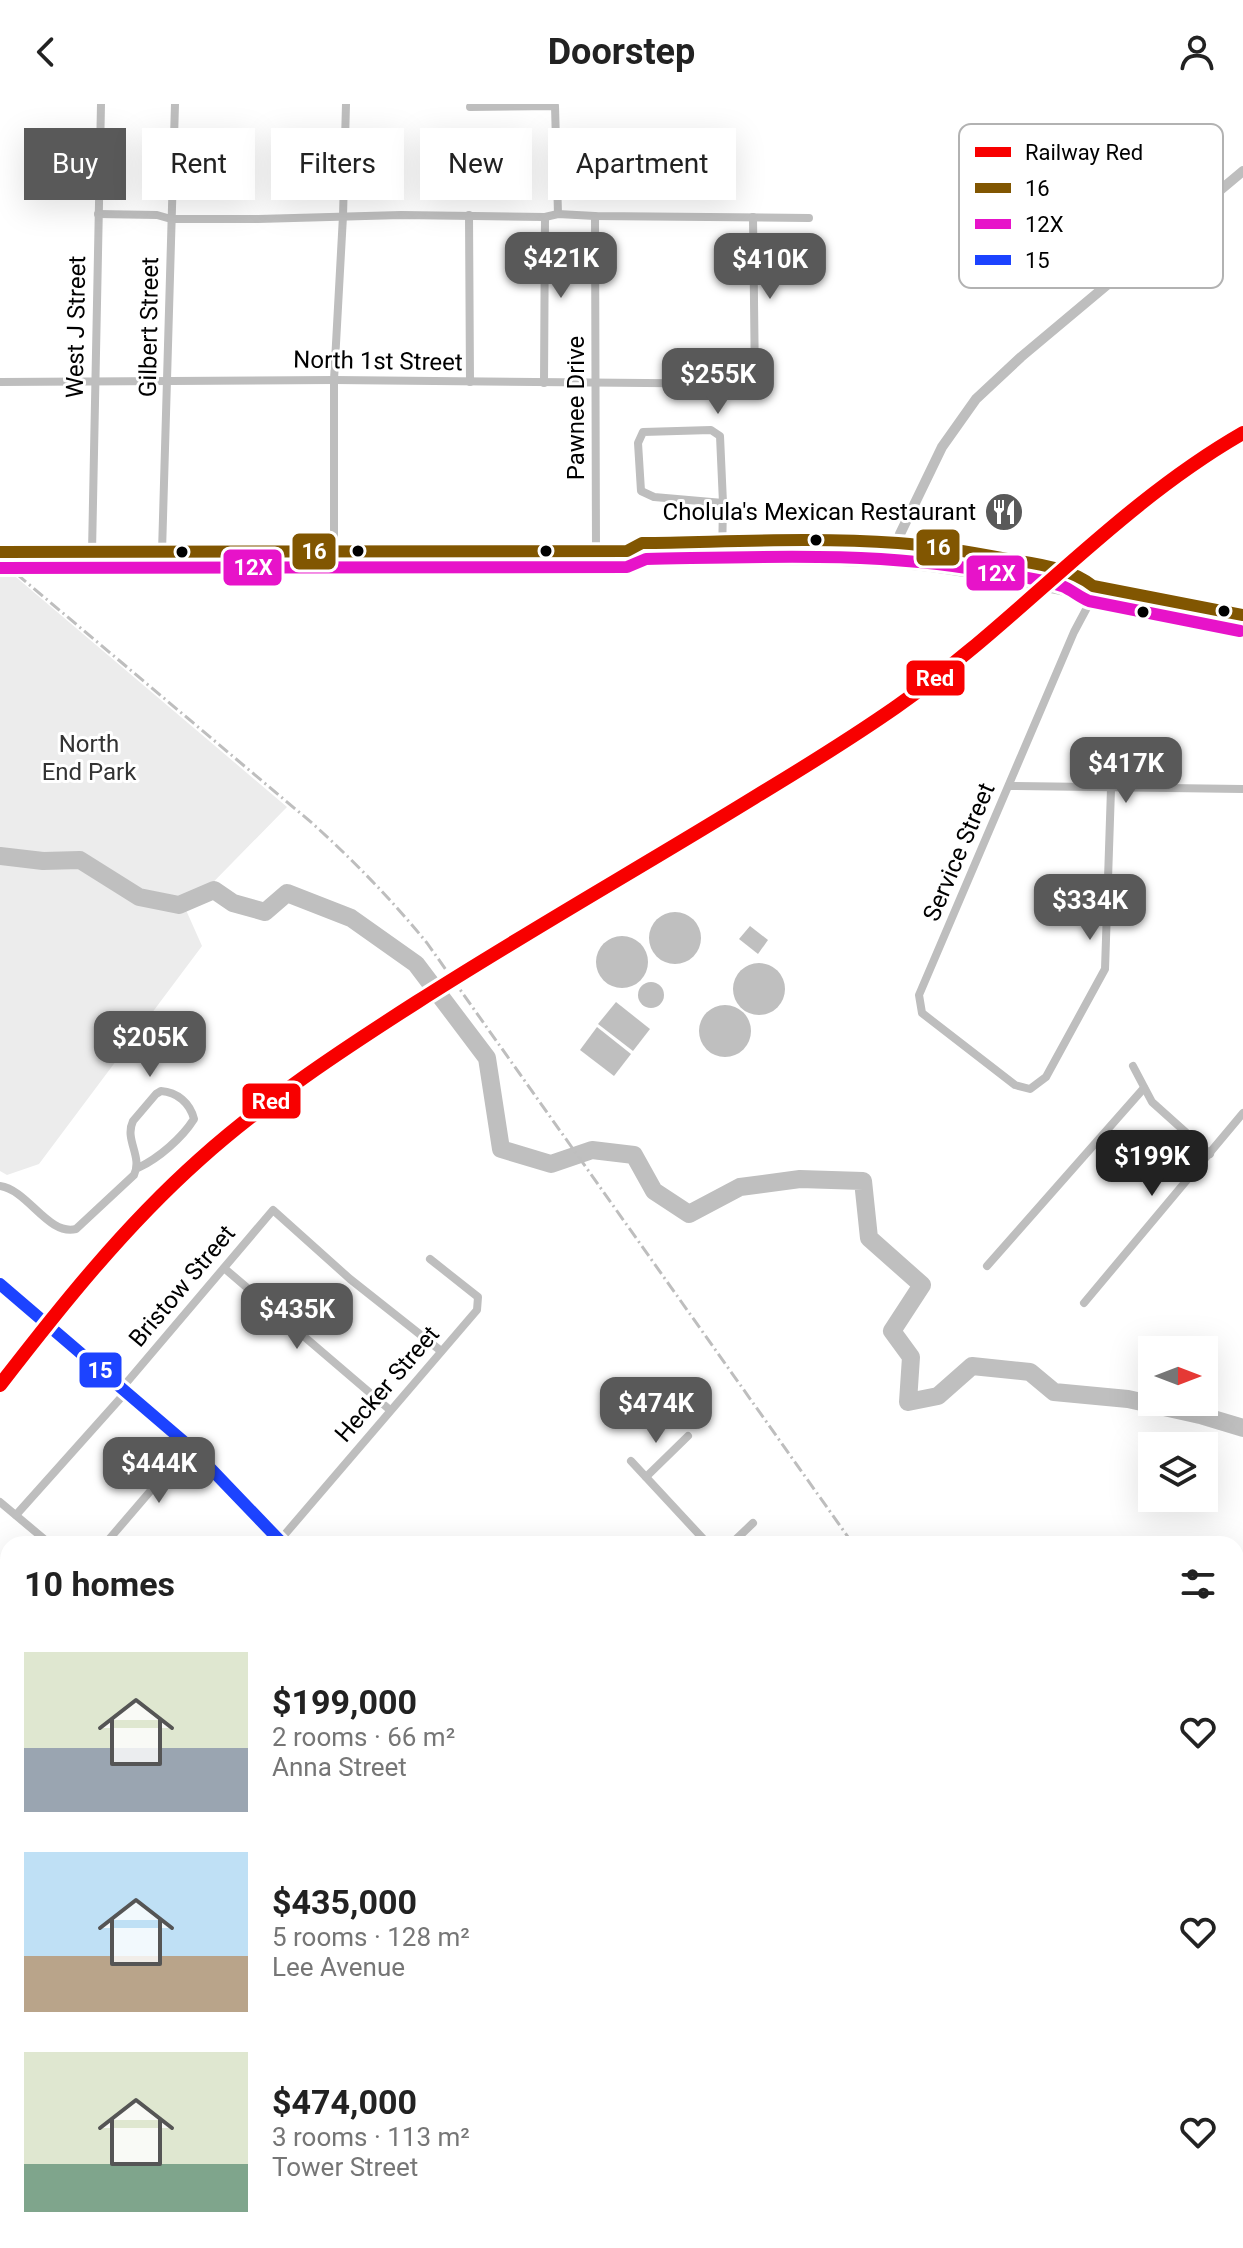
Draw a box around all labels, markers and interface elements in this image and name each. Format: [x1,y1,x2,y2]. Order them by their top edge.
icon: back [24,30,68,74]
icon: person [1175,30,1219,74]
text: Doorstep [548,31,695,73]
legend [959,124,1223,288]
chip: Buy [24,128,126,200]
chip: Rent [142,128,255,200]
chip: Filters [271,128,404,200]
chip: New [420,128,532,200]
chip: Apartment [548,128,736,200]
text: Railway Red [1025,140,1143,165]
text: 16 [1025,176,1050,201]
text: 12X [1025,212,1064,237]
pin: $421K [505,232,617,300]
pin: $410K [714,233,826,301]
text: $421K [523,243,599,273]
text: $410K [732,244,808,274]
text: 15 [1025,248,1050,273]
street label: West J Street [61,255,91,398]
street label: Gilbert Street [134,257,164,397]
street label: Pawnee Drive [562,336,590,480]
street label: North 1st Street [293,346,463,376]
pin: $255K [662,348,774,416]
text: $255K [680,359,756,389]
restaurant icon: Cholula's Mexican Restaurant [983,491,1025,533]
place label: Cholula's Mexican Restaurant [663,498,976,526]
line badge: 16 [915,528,961,567]
line badge: 16 [291,532,337,571]
unlabelled marker [808,532,824,548]
text: 16 [925,535,951,560]
text: 16 [301,539,327,564]
unlabelled marker [350,543,366,559]
unlabelled marker [538,543,554,559]
unlabelled marker [174,544,190,560]
line badge: 12X [222,548,283,587]
line badge: 12X [965,554,1026,592]
text: 12X [233,555,273,580]
text: 12X [976,561,1016,586]
unlabelled marker [1216,603,1232,619]
unlabelled marker [1135,604,1151,620]
line badge: Red [905,659,966,697]
text: Red [916,666,954,691]
park label: North End Park [42,730,137,786]
pin: $417K [1070,737,1182,805]
text: $417K [1088,748,1164,778]
street label: Service Street [917,779,1001,925]
pin: $334K [1034,874,1146,942]
text: $334K [1052,885,1128,915]
pin: $205K [94,1011,206,1079]
text: $205K [112,1022,188,1052]
line badge: Red [241,1082,302,1120]
text: Red [252,1089,290,1114]
pin: $199K [1096,1130,1208,1198]
text: $199K [1114,1141,1190,1171]
street label: Bristow Street [123,1219,241,1352]
pin: $435K [241,1283,353,1351]
text: $435K [259,1294,335,1324]
street label: Hecker Street [329,1320,445,1448]
north arrow [1138,1336,1218,1416]
map controls [1138,1336,1218,1512]
line badge: 15 [78,1351,123,1389]
text: 15 [87,1358,113,1383]
pin: $474K [600,1377,712,1445]
text: $474K [618,1388,694,1418]
button: layers [1138,1432,1218,1512]
pin: $444K [103,1437,215,1505]
text: $444K [121,1448,197,1478]
icon: filters [1176,1562,1220,1606]
text: 10 homes [24,1564,175,1604]
text: $199,000 [272,1682,417,1722]
icon: home [88,1684,184,1780]
icon: heart [1176,1710,1220,1754]
text: 2 rooms · 66 m² [272,1722,455,1752]
text: Anna Street [272,1752,407,1782]
text: $435,000 [272,1882,417,1922]
icon: home [88,1884,184,1980]
icon: heart [1176,1910,1220,1954]
text: 5 rooms · 128 m² [272,1922,470,1952]
text: Lee Avenue [272,1952,405,1982]
text: $474,000 [272,2082,417,2122]
icon: home [88,2084,184,2180]
icon: heart [1176,2110,1220,2154]
text: 3 rooms · 113 m² [272,2122,470,2152]
text: Tower Street [272,2152,418,2182]

